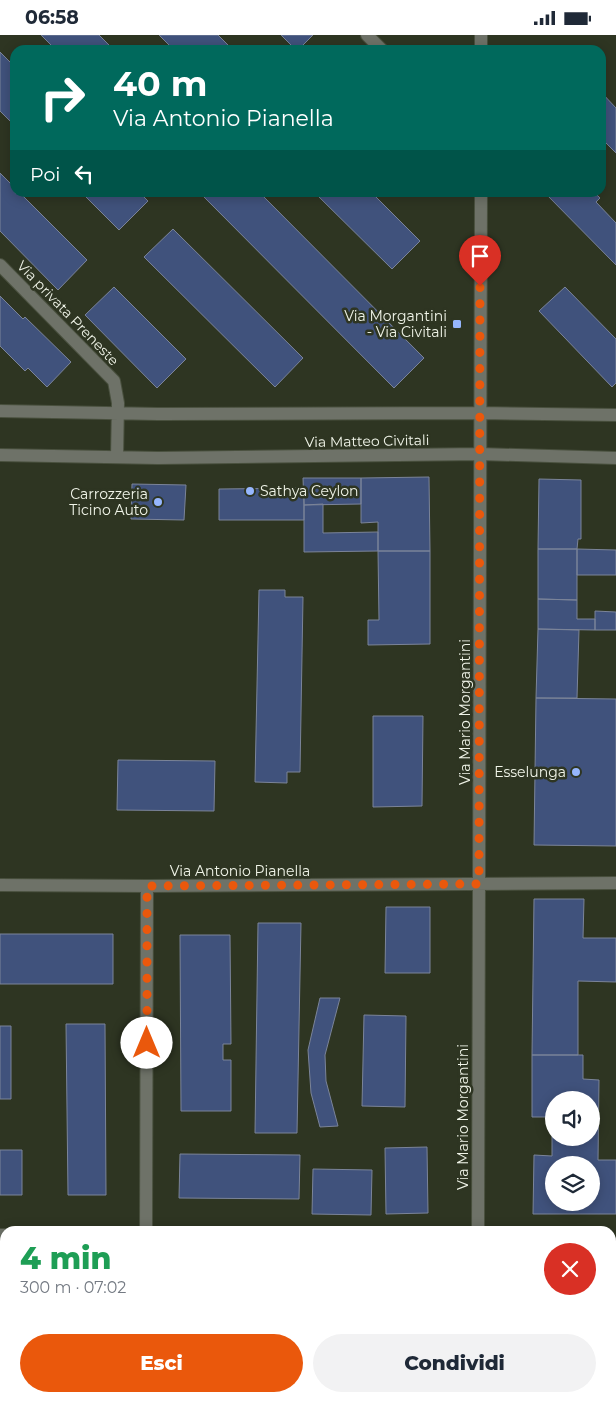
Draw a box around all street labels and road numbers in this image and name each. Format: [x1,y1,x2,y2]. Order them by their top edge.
street label: Via privata Preneste [13,257,123,369]
street label: Via Matteo Civitali [304,431,430,451]
street label: Via Mario Morgantini [456,639,474,785]
street label: Via Antonio Pianella [170,862,310,880]
street label: Via Mario Morgantini [454,1044,472,1190]

